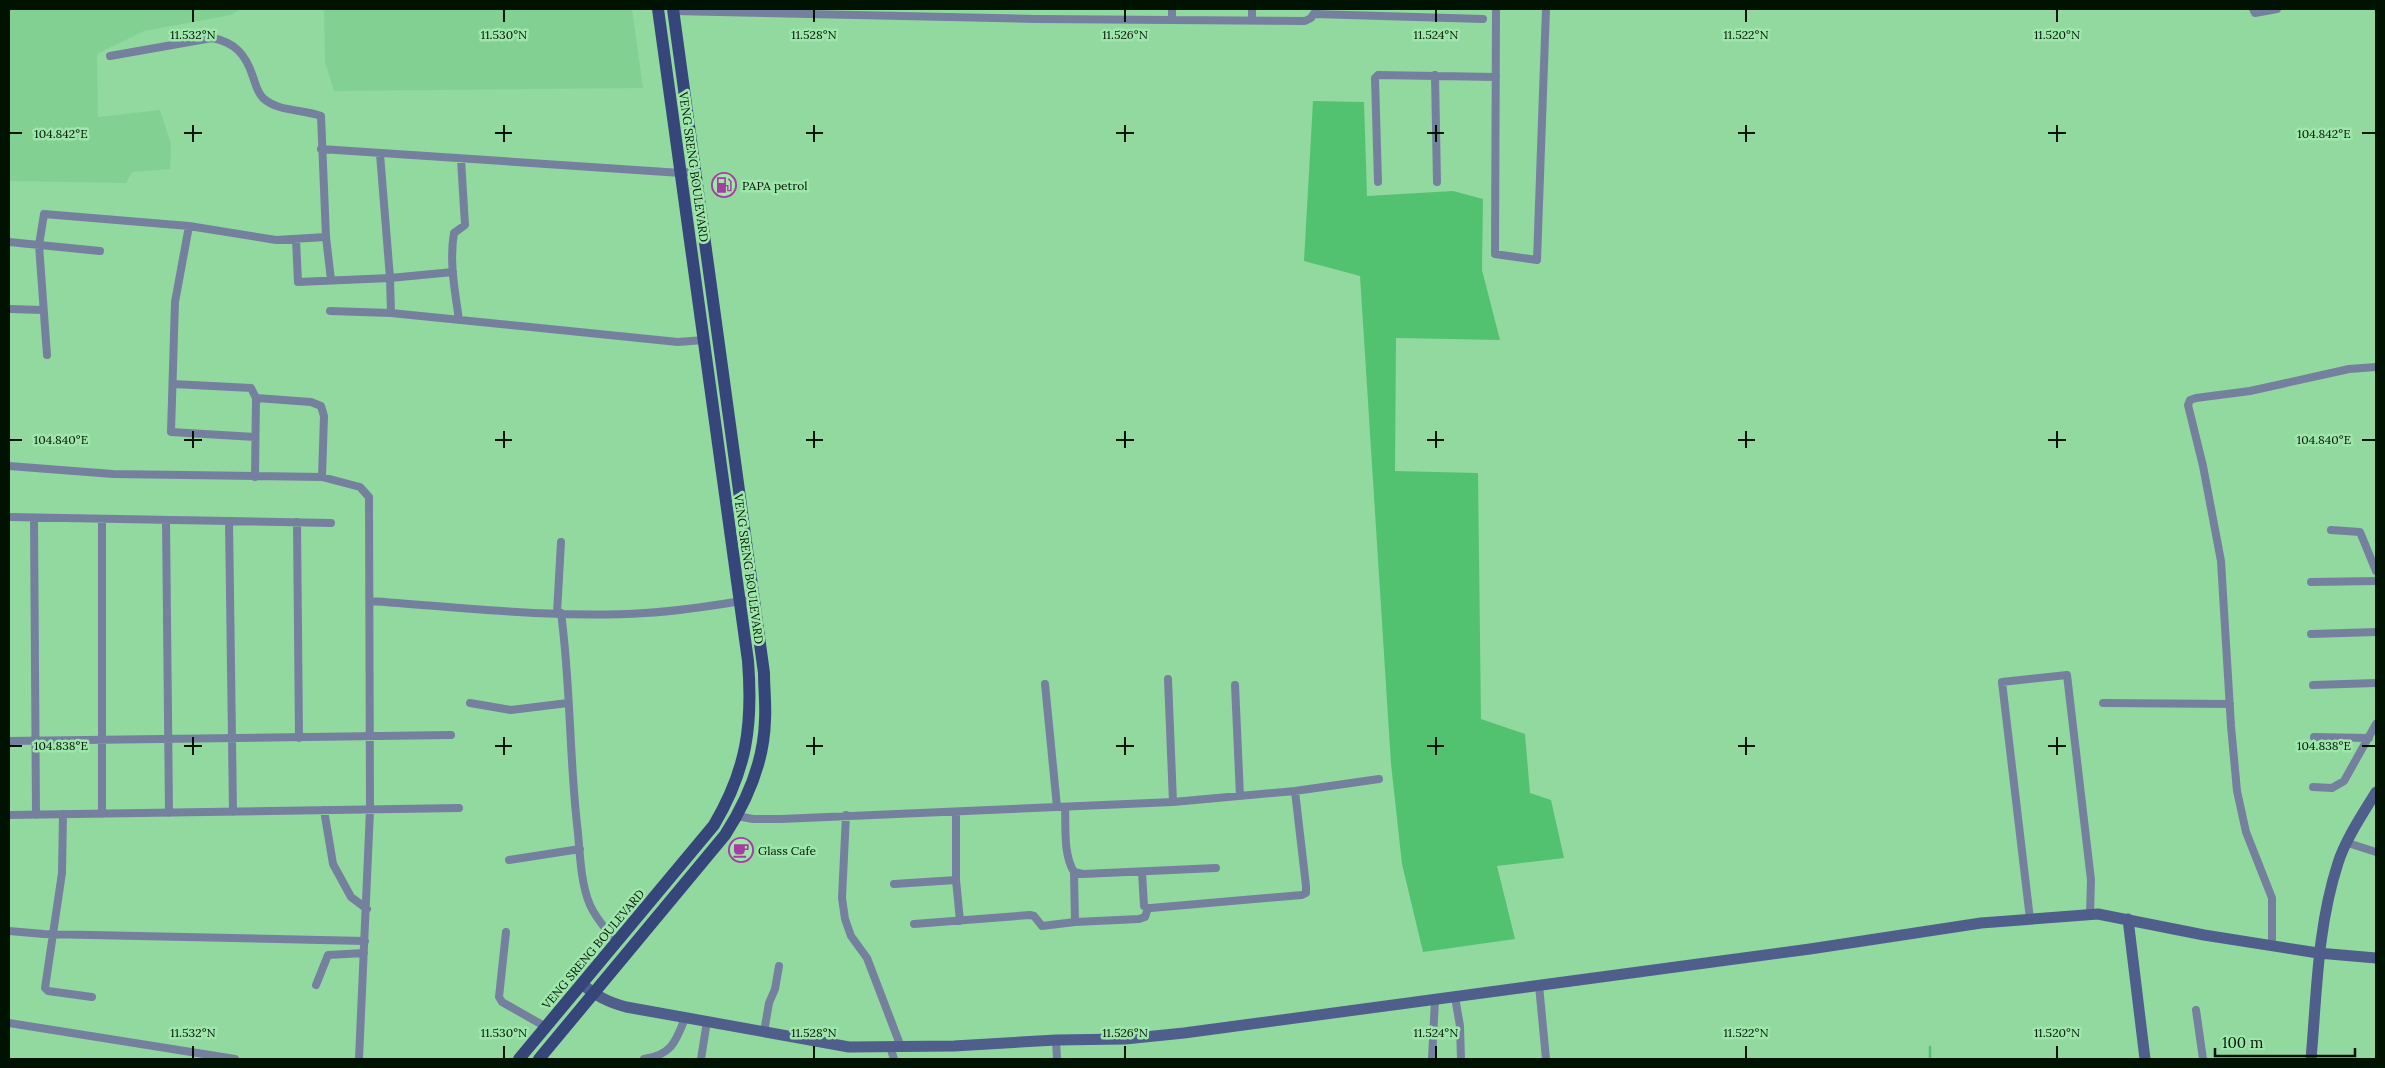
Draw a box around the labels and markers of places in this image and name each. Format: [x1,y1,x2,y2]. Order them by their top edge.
fuel station icon: PAPA petrol [711,172,737,198]
place label: PAPA petrol [742,178,808,193]
cafe icon: Glass Cafe [728,837,754,863]
place label: Glass Cafe [758,843,816,858]

